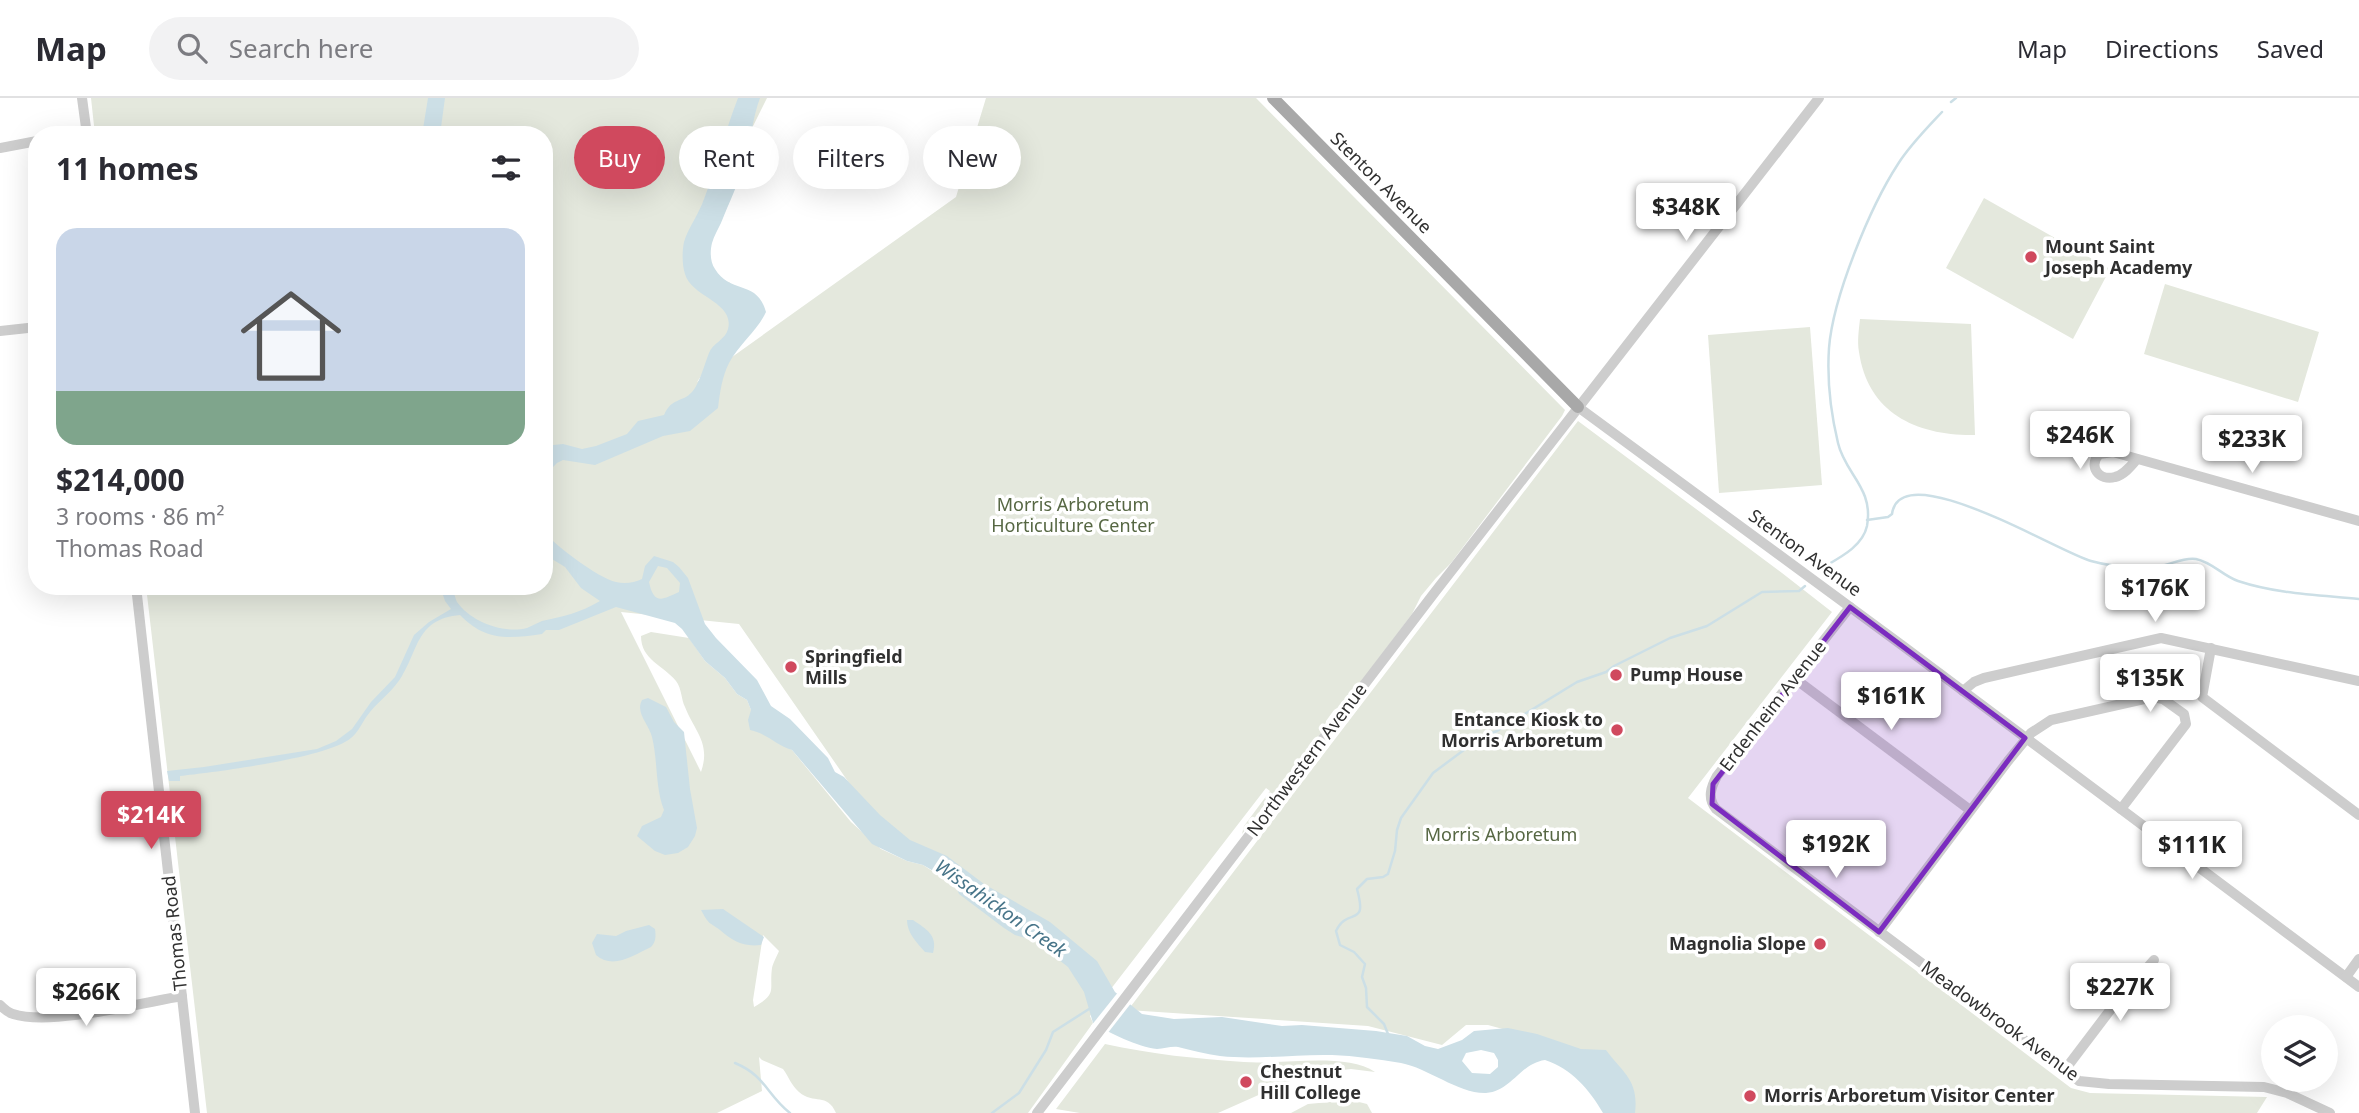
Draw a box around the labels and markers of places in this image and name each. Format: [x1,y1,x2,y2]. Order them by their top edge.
pin: $348K [1637,184,1735,243]
place label: Mount Saint Joseph Academy [2043,234,2193,279]
marker: Mount Saint Joseph Academy [2023,249,2039,265]
pin: $246K [2031,412,2129,471]
pin: $233K [2203,416,2301,475]
pin: $176K [2106,564,2204,624]
place label: Springfield Mills [805,644,903,689]
pin: $135K [2101,654,2199,714]
marker: Springfield Mills [783,659,799,675]
place label: Pump House [1630,662,1743,686]
marker: Pump House [1608,667,1624,683]
pin: $161K [1842,672,1940,732]
place label: Entance Kiosk to Morris Arboretum [1441,707,1603,752]
marker: Entance Kiosk to Morris Arboretum [1609,722,1625,738]
pin: $214K [102,792,200,851]
pin: $192K [1787,820,1885,880]
pin: $111K [2143,822,2241,881]
place label: Magnolia Slope [1669,931,1806,955]
marker: Magnolia Slope [1812,936,1828,952]
pin: $227K [2071,964,2169,1023]
pin: $266K [37,968,135,1028]
place label: Chestnut Hill College [1260,1059,1361,1104]
marker: Chestnut Hill College [1238,1074,1254,1090]
place label: Morris Arboretum Visitor Center [1764,1083,2055,1107]
marker: Morris Arboretum Visitor Center [1742,1088,1758,1104]

